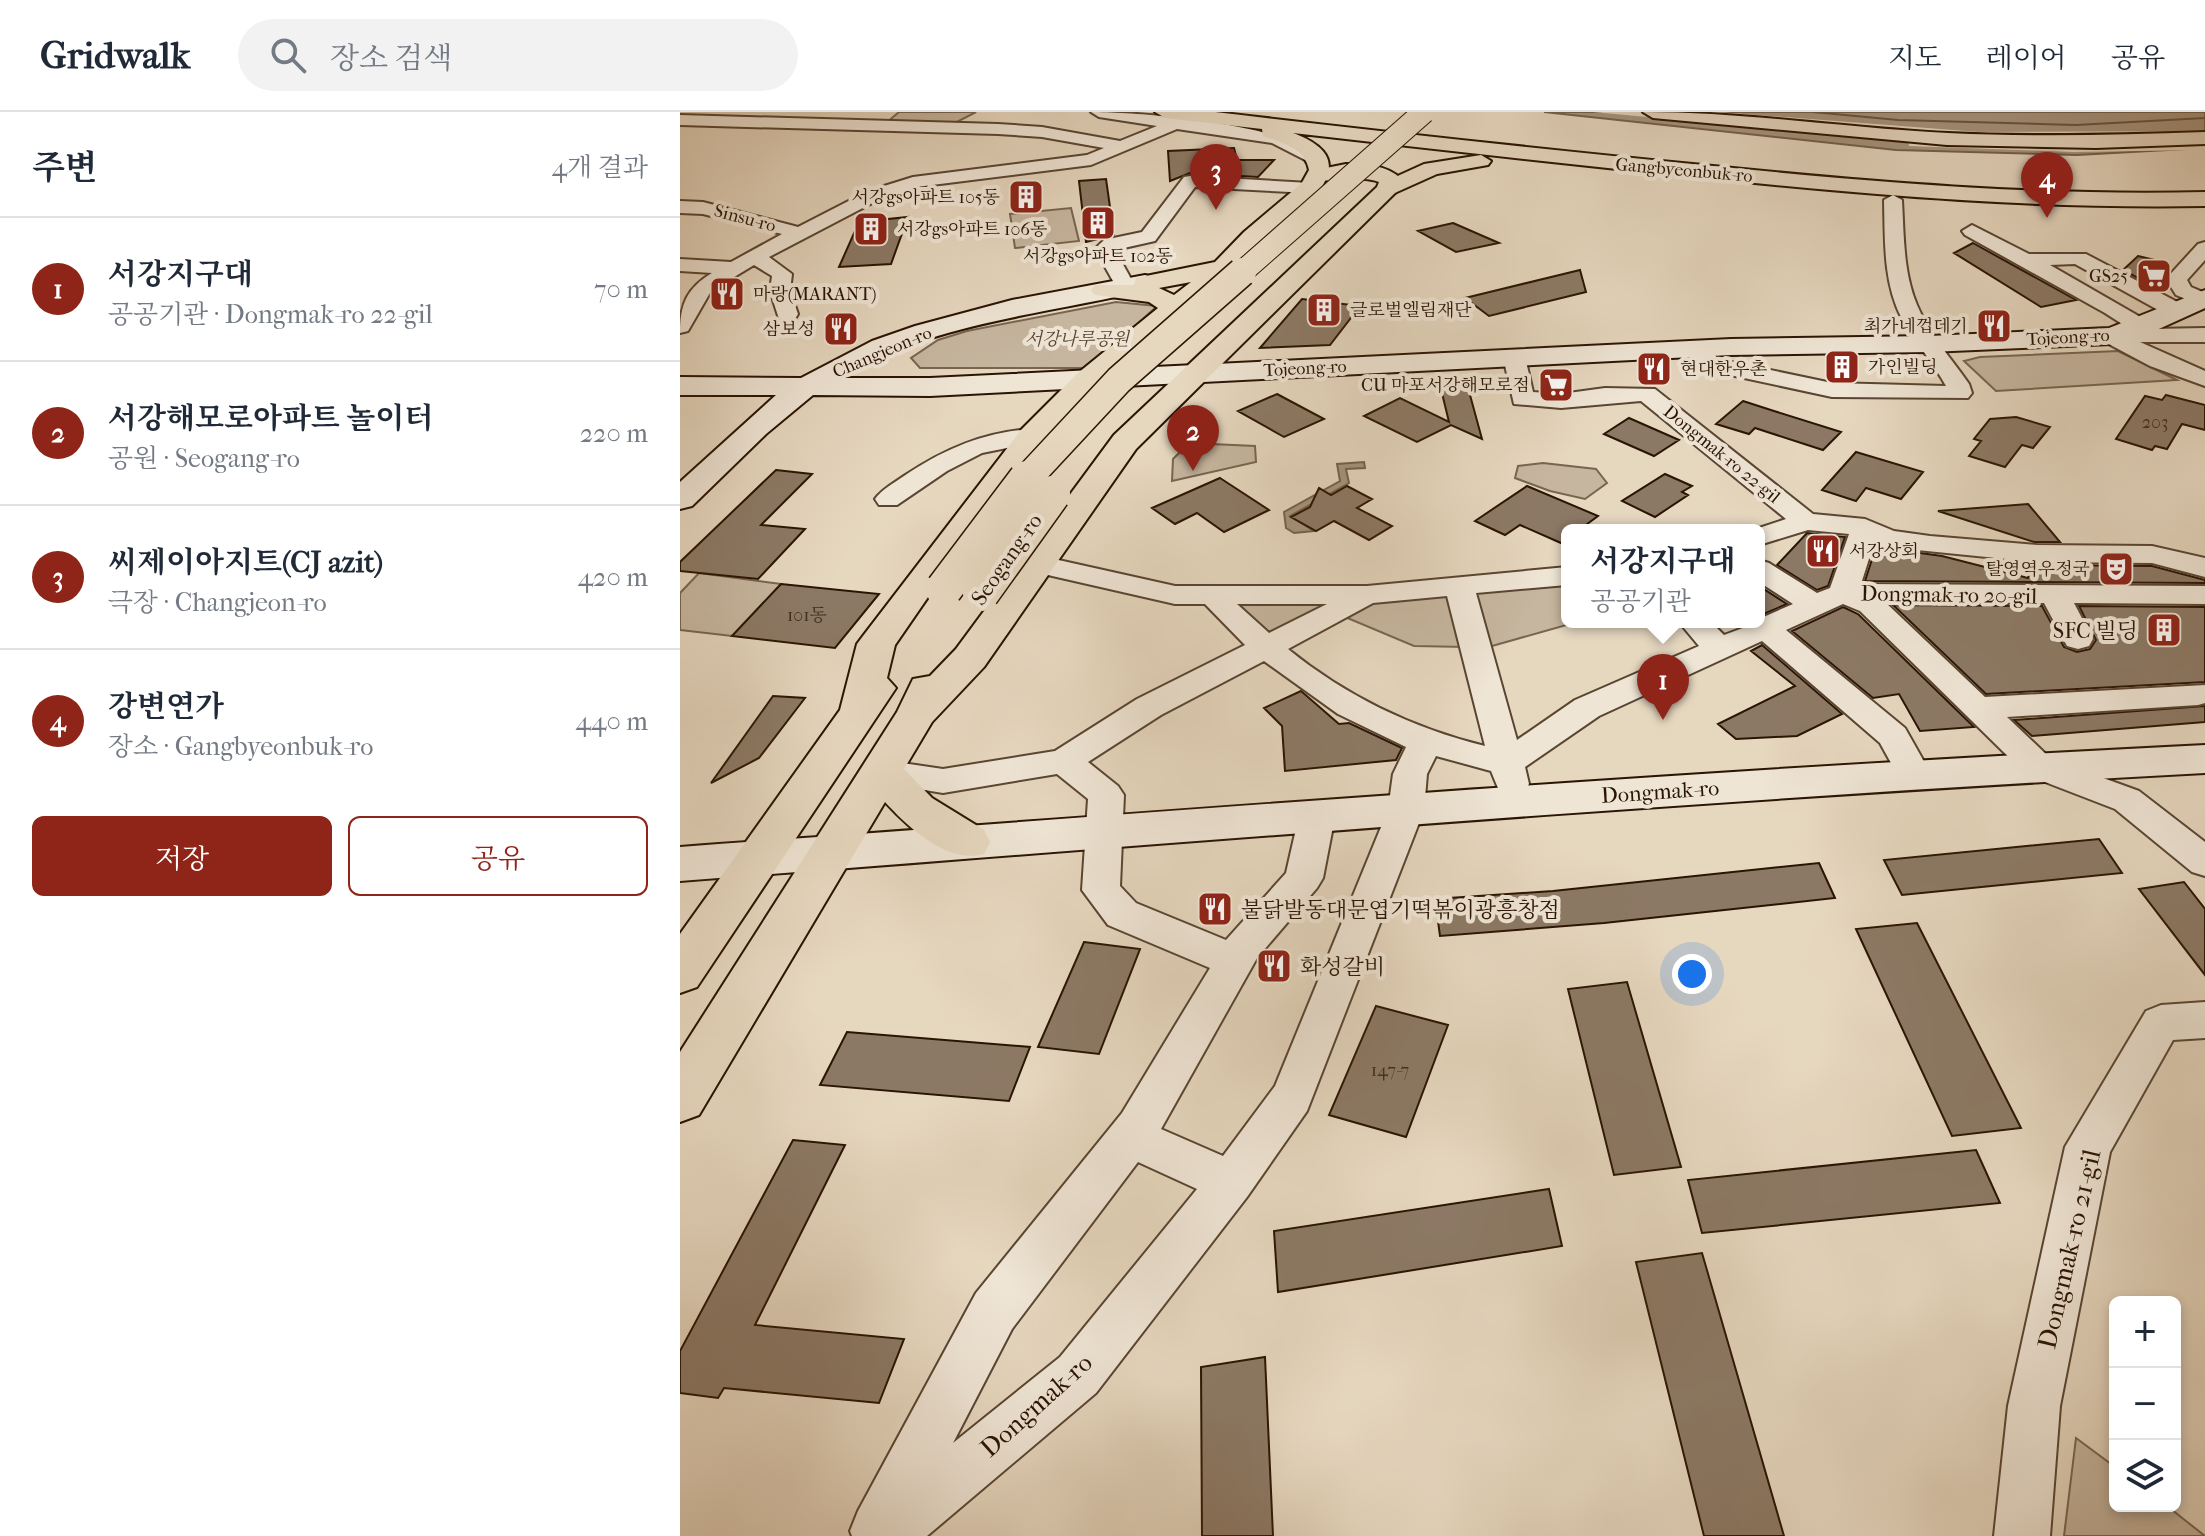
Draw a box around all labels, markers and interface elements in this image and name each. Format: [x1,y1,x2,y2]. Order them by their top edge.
search box [238,19,798,91]
text: Gridwalk [40,33,190,78]
icon: search [266,33,310,77]
text: 장소 검색 [330,41,452,76]
text: 지도 [1888,41,1942,74]
text: 레이어 [1986,41,2067,74]
text: 공유 [2111,41,2165,74]
pin: 3 [1190,144,1242,210]
text: 주변 [32,148,98,188]
text: 4개 결과 [552,152,648,183]
pin: 4 [2021,152,2073,218]
street label: Gangbyeonbuk-ro [1615,154,1753,187]
building icon: 서강gs아파트 105동 [1007,178,1045,216]
place label: 서강gs아파트 105동 [852,187,1000,208]
street label: Sinsu-ro [712,200,778,237]
building icon: 서강gs아파트 102동 [1079,204,1117,242]
building icon: 서강gs아파트 106동 [852,210,890,248]
place label: 서강gs아파트 106동 [897,219,1047,240]
place label: 서강gs아파트 102동 [1023,246,1173,267]
text: 서강지구대 [108,257,253,292]
supermarket icon: GS25 [2135,257,2173,295]
place label: GS25 [2089,266,2128,287]
text: 1 [53,274,63,305]
text: 70 m [594,274,648,305]
restaurant icon: 마랑(MARANT) [708,275,746,313]
place label: 마랑(MARANT) [753,284,876,305]
building icon: 글로벌엘림재단 [1305,291,1343,329]
text: 공공기관 · Dongmak-ro 22-gil [108,299,433,330]
place label: 글로벌엘림재단 [1350,300,1472,321]
restaurant icon: 최가네껍데기 [1975,307,2013,345]
restaurant icon: 삼보성 [822,310,860,348]
place label: 최가네껍데기 [1864,316,1968,337]
place label: 삼보성 [763,319,815,340]
street label: Changjeon-ro [830,322,935,383]
street label: Tojeong-ro [2026,325,2110,350]
park label: 서강나루공원 [1025,329,1131,350]
building icon: 가인빌딩 [1823,348,1861,386]
restaurant icon: 현대한우촌 [1635,350,1673,388]
street label: Tojeong-ro [1263,356,1347,381]
place label: 가인빌딩 [1868,357,1938,378]
place label: 현대한우촌 [1680,359,1768,380]
supermarket icon: CU 마포서강해모로점 [1537,366,1575,404]
place label: CU 마포서강해모로점 [1361,375,1530,396]
text: 서강해모로아파트 놀이터 [108,401,433,436]
street label: Dongmak-ro 22-gil [1659,401,1784,508]
pin: 2 [1167,405,1219,471]
house number: 203 [2142,412,2168,433]
text: 2 [51,418,65,449]
text: 220 m [580,418,648,449]
text: 공원 · Seogang-ro [108,443,300,474]
street label: Seogang-ro [966,509,1048,610]
popup [1561,524,1765,628]
restaurant icon: 서강상회 [1804,532,1842,570]
place label: 서강상회 [1849,541,1919,562]
text: 서강지구대 [1591,544,1735,579]
text: 씨제이아지트(CJ azit) [108,545,383,580]
theatre icon: 탈영역우정국 [2097,550,2135,588]
place label: 탈영역우정국 [1986,559,2090,580]
text: 3 [53,562,63,593]
text: 420 m [578,562,648,593]
street label: Dongmak-ro 20-gil [1860,580,2038,610]
text: 공공기관 [1591,586,1691,617]
text: 극장 · Changjeon-ro [108,587,327,618]
house number: 101동 [787,605,827,626]
building icon: SFC 빌딩 [2145,611,2183,649]
place label: SFC 빌딩 [2053,618,2138,644]
pin: 1 [1637,654,1689,720]
text: 강변연가 [108,689,224,724]
text: 4 [50,706,66,737]
text: 440 m [576,706,648,737]
text: 장소 · Gangbyeonbuk-ro [108,731,373,762]
street label: Dongmak-ro [1600,775,1720,809]
button: 저장 [32,816,332,896]
button: 공유 [348,816,648,896]
restaurant icon: 불닭발동대문엽기떡볶이광흥창점 [1196,890,1234,928]
place label: 불닭발동대문엽기떡볶이광흥창점 [1241,897,1560,923]
restaurant icon: 화성갈비 [1255,947,1293,985]
place label: 화성갈비 [1300,954,1385,980]
your location [1672,954,1712,994]
house number: 147-7 [1371,1060,1410,1081]
street label: Dongmak-ro 21-gil [2031,1146,2107,1352]
map controls [2109,1296,2181,1512]
button: + [2109,1296,2181,1368]
street label: Dongmak-ro [974,1347,1099,1464]
button: − [2109,1368,2181,1440]
button: layers [2109,1440,2181,1512]

